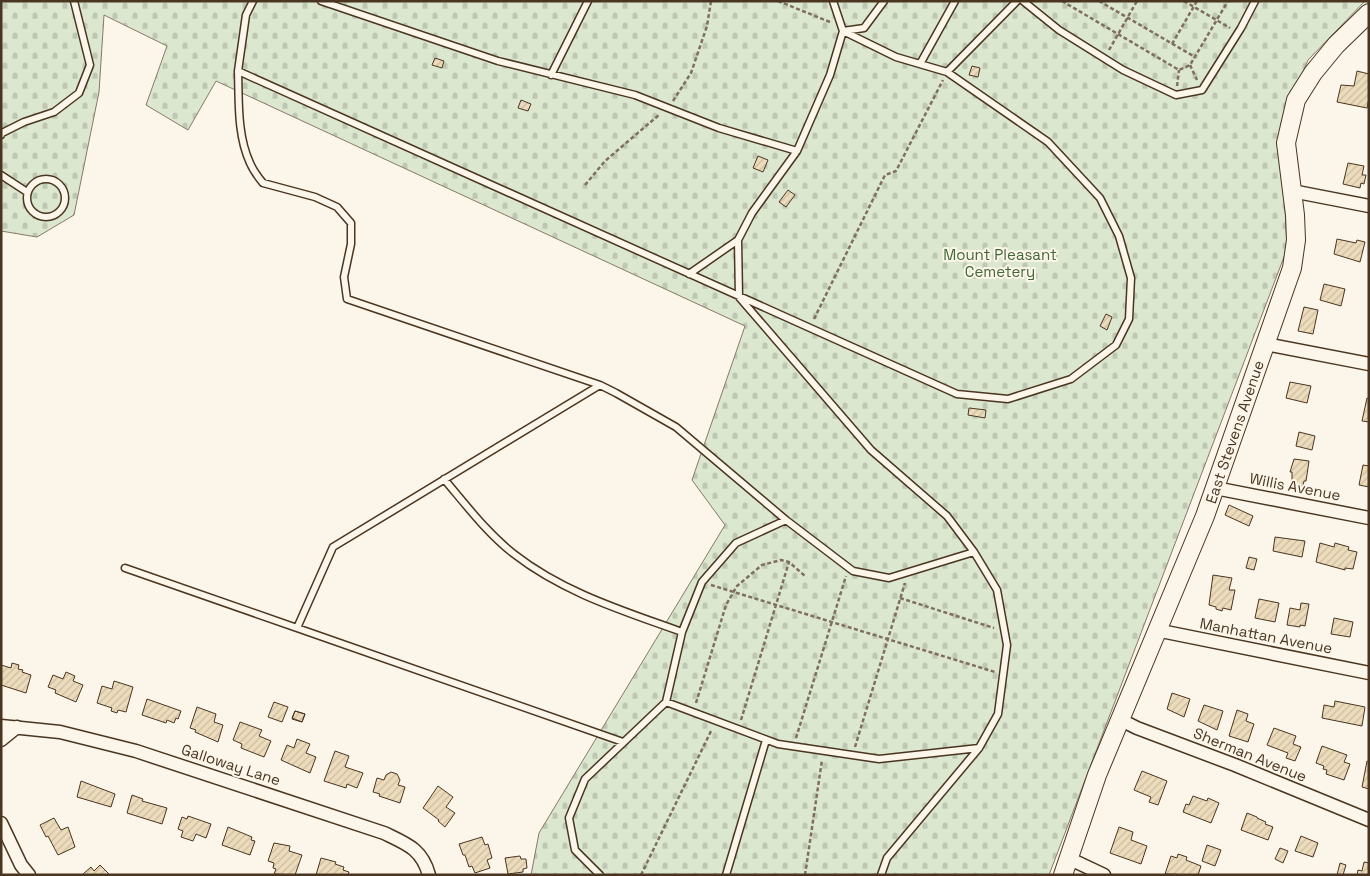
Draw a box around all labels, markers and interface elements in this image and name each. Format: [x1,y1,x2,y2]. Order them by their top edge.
park label: Mount Pleasant Cemetery [943,245,1057,281]
street label: East Stevens Avenue [1201,358,1268,506]
street label: Willis Avenue [1248,468,1342,505]
street label: Manhattan Avenue [1198,613,1334,658]
street label: Sherman Avenue [1191,723,1310,786]
street label: Galloway Lane [179,740,283,790]

